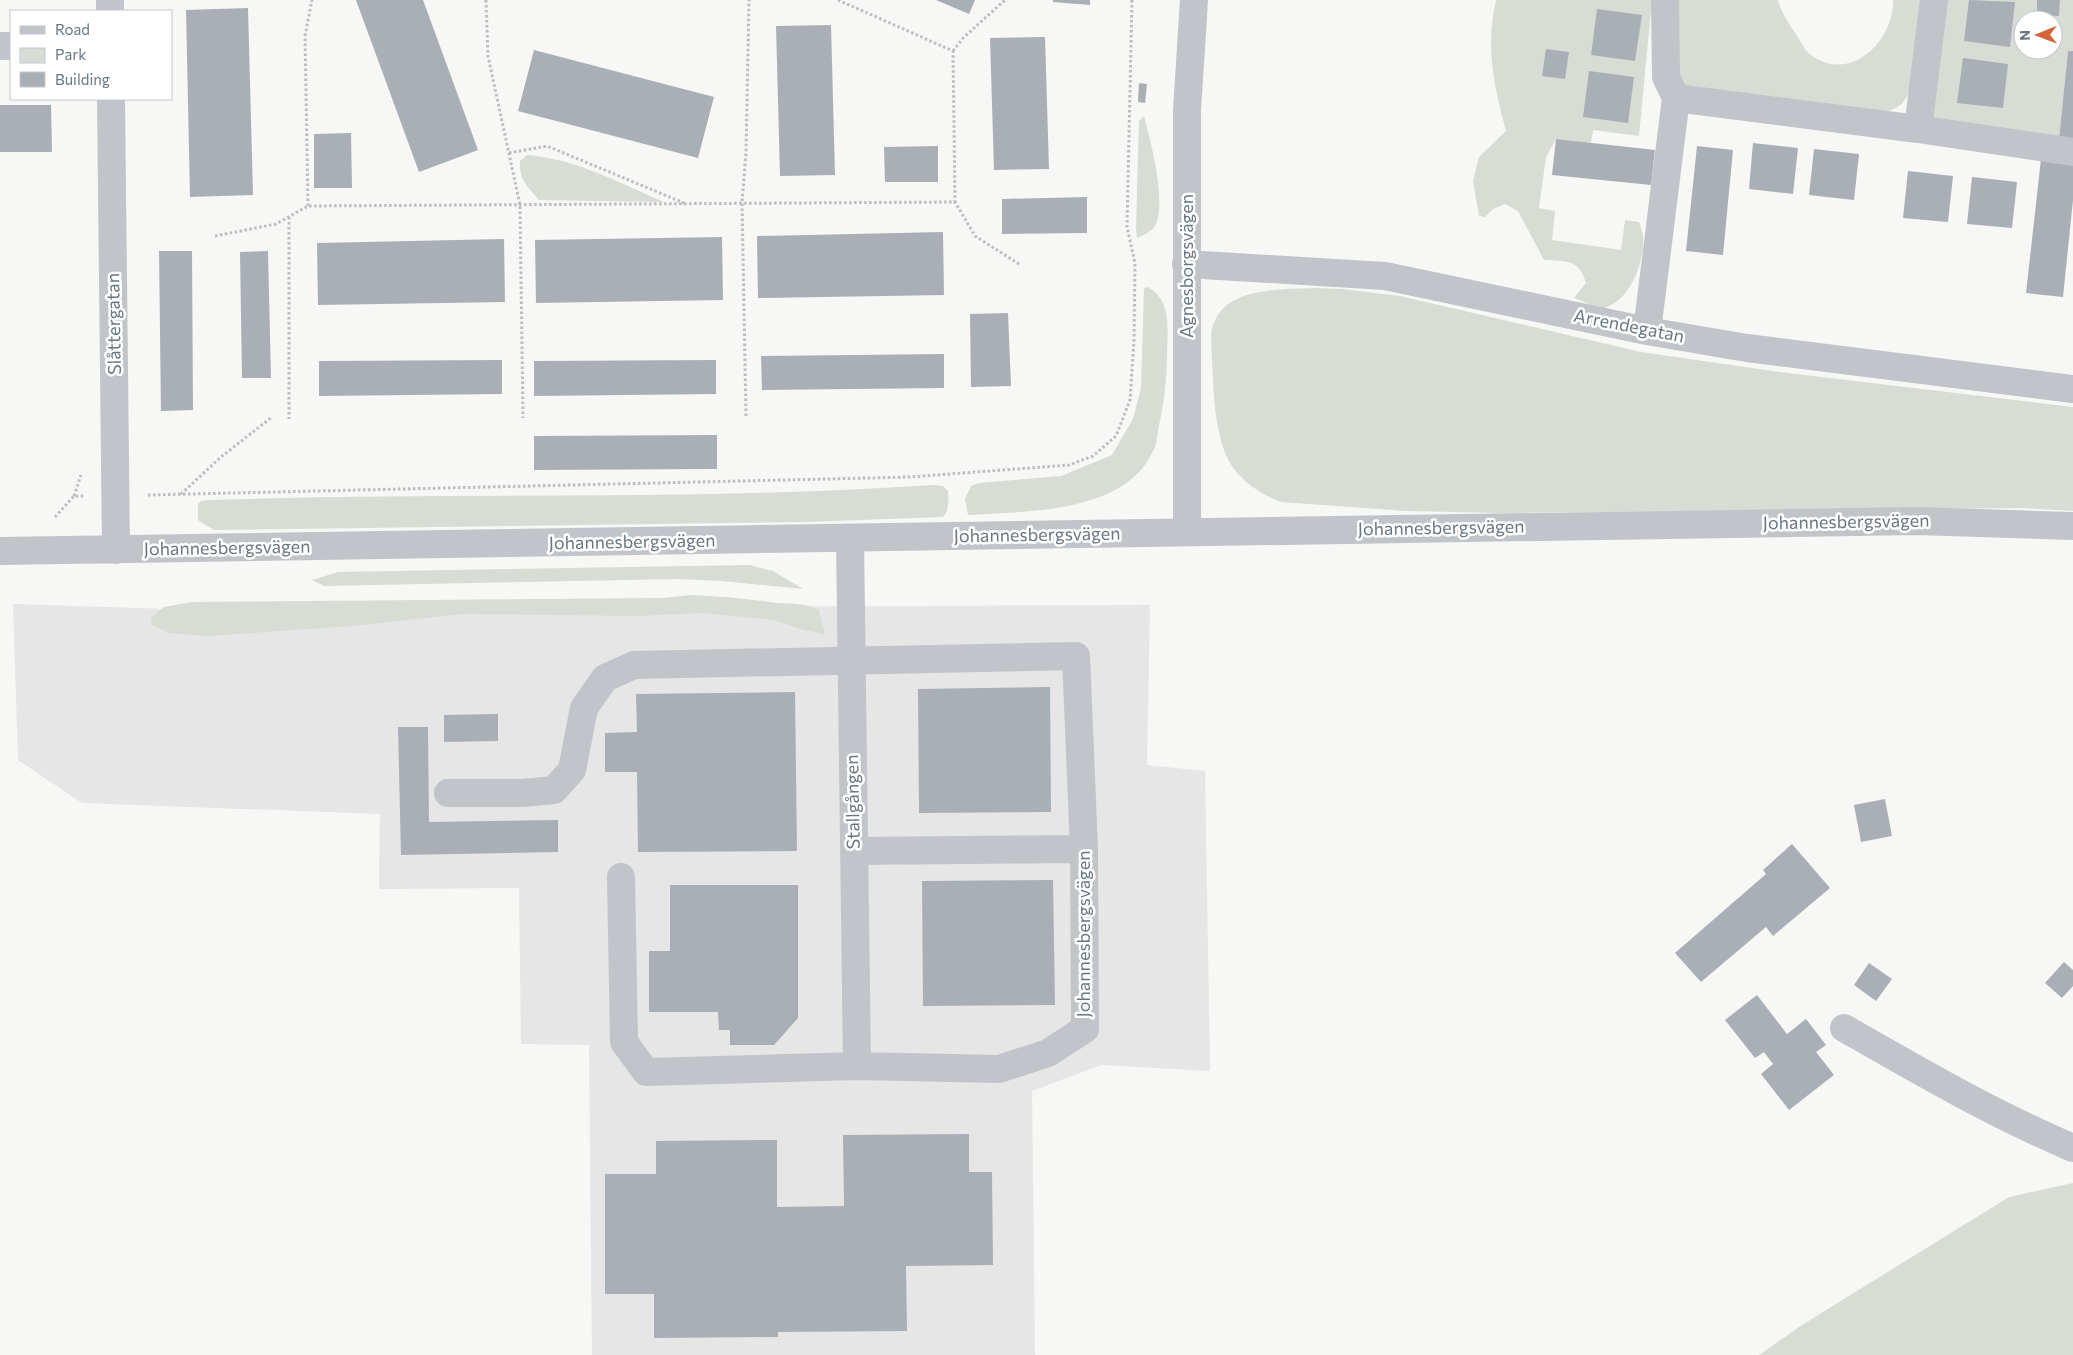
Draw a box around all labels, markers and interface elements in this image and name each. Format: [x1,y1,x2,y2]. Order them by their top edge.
legend [10,10,172,100]
north arrow [2013,10,2063,60]
text: Road [55,20,90,38]
text: N [2016,30,2033,41]
text: Park [55,45,86,63]
text: Building [55,70,110,88]
street label: Agnesborgsvägen [1175,194,1197,338]
street label: Slåttergatan [101,273,125,375]
street label: Arrendegatan [1572,304,1686,347]
street label: Johannesbergsvägen [1762,509,1930,533]
street label: Johannesbergsvägen [1357,515,1525,539]
street label: Johannesbergsvägen [953,522,1121,546]
street label: Johannesbergsvägen [548,529,716,553]
street label: Johannesbergsvägen [143,535,311,559]
street label: Stallgången [840,754,864,850]
street label: Johannesbergsvägen [1072,851,1094,1017]

